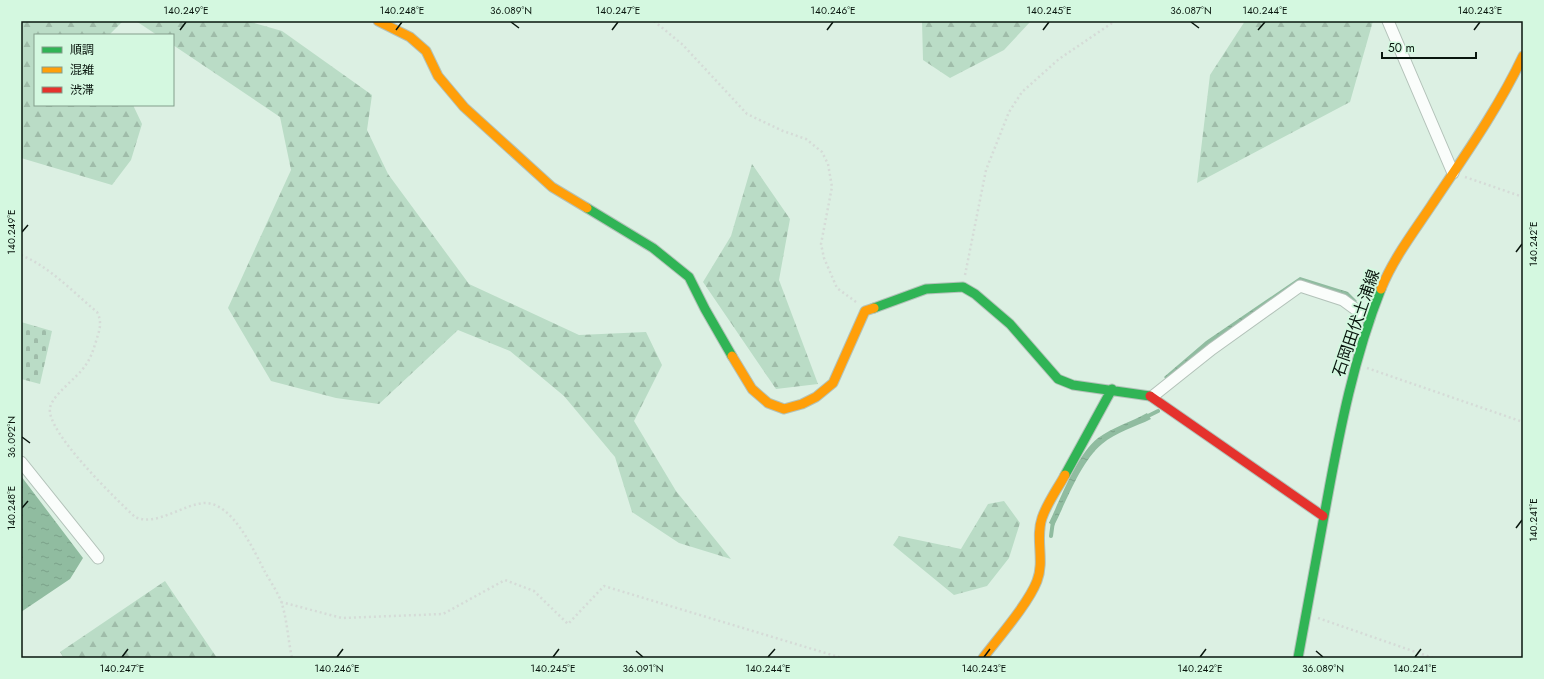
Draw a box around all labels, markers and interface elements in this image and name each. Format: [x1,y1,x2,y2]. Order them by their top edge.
text: 140.249°E [164,3,208,18]
text: 140.248°E [380,3,424,18]
text: 36.089°N [490,3,532,18]
text: 140.247°E [596,3,640,18]
text: 140.246°E [811,3,855,18]
text: 140.245°E [1027,3,1071,18]
text: 36.087°N [1170,3,1212,18]
text: 140.244°E [1243,3,1287,18]
text: 140.243°E [1458,3,1502,18]
legend [34,34,174,106]
scale bar [1382,34,1476,60]
text: 50 m [1388,39,1415,57]
text: 順調 [70,41,94,59]
text: 混雑 [70,61,94,79]
text: 渋滞 [70,81,94,99]
text: 140.249°E [4,210,19,254]
text: 140.242°E [1526,222,1541,266]
street label: 石岡田伏土浦線 [1327,266,1385,380]
text: 36.092°N [4,416,19,458]
text: 140.248°E [4,486,19,530]
text: 140.241°E [1526,498,1541,542]
text: 140.247°E [100,661,144,676]
text: 140.246°E [315,661,359,676]
text: 140.245°E [531,661,575,676]
text: 36.091°N [622,661,664,676]
text: 140.244°E [746,661,790,676]
text: 140.243°E [962,661,1006,676]
text: 140.242°E [1178,661,1222,676]
text: 36.089°N [1302,661,1344,676]
text: 140.241°E [1393,661,1437,676]

